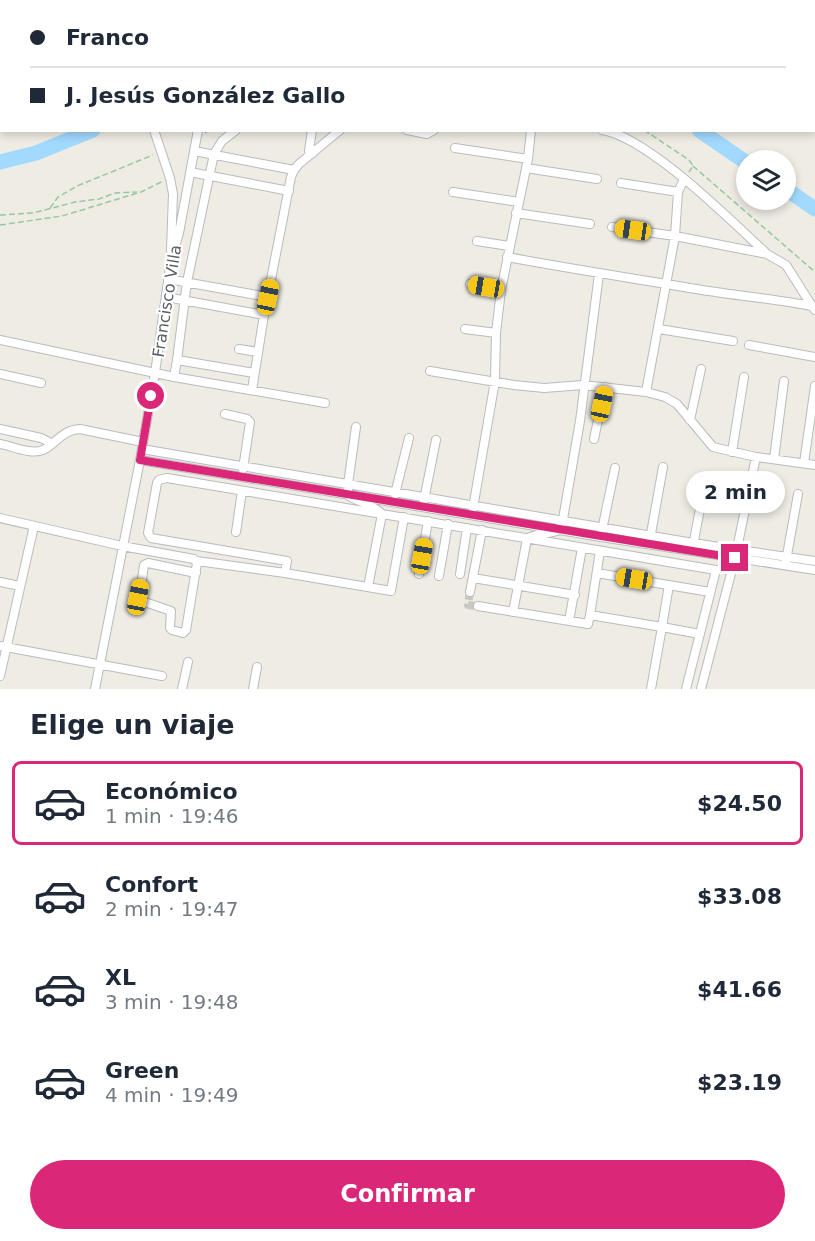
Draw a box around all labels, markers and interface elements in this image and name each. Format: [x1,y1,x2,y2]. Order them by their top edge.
text: Franco [66,25,149,50]
text: J. Jesús González Gallo [66,83,345,108]
map controls [736,150,796,210]
button: layers [736,150,796,210]
car [614,219,652,241]
street label: Francisco Villa [149,243,185,359]
car [467,275,505,299]
car [255,278,281,316]
route start [137,382,164,409]
car [589,385,615,423]
callout: 2 min [686,471,784,513]
text: 2 min [704,480,767,504]
car [410,537,434,575]
route end [721,544,748,571]
car [615,567,653,591]
car [126,578,150,616]
text: Elige un viaje [30,709,234,740]
icon: car [33,776,87,830]
text: Económico [105,779,238,804]
text: $24.50 [697,791,782,816]
text: 1 min · 19:46 [105,804,239,828]
icon: car [33,869,87,923]
text: Confort [105,872,198,897]
text: $33.08 [697,884,782,909]
text: 2 min · 19:47 [105,897,239,921]
icon: car [33,962,87,1016]
text: XL [105,965,136,990]
text: $41.66 [697,977,782,1002]
text: 3 min · 19:48 [105,990,239,1014]
icon: car [33,1055,87,1109]
text: Green [105,1058,179,1083]
text: $23.19 [697,1070,782,1095]
text: 4 min · 19:49 [105,1083,239,1107]
button: Confirmar [30,1160,785,1229]

